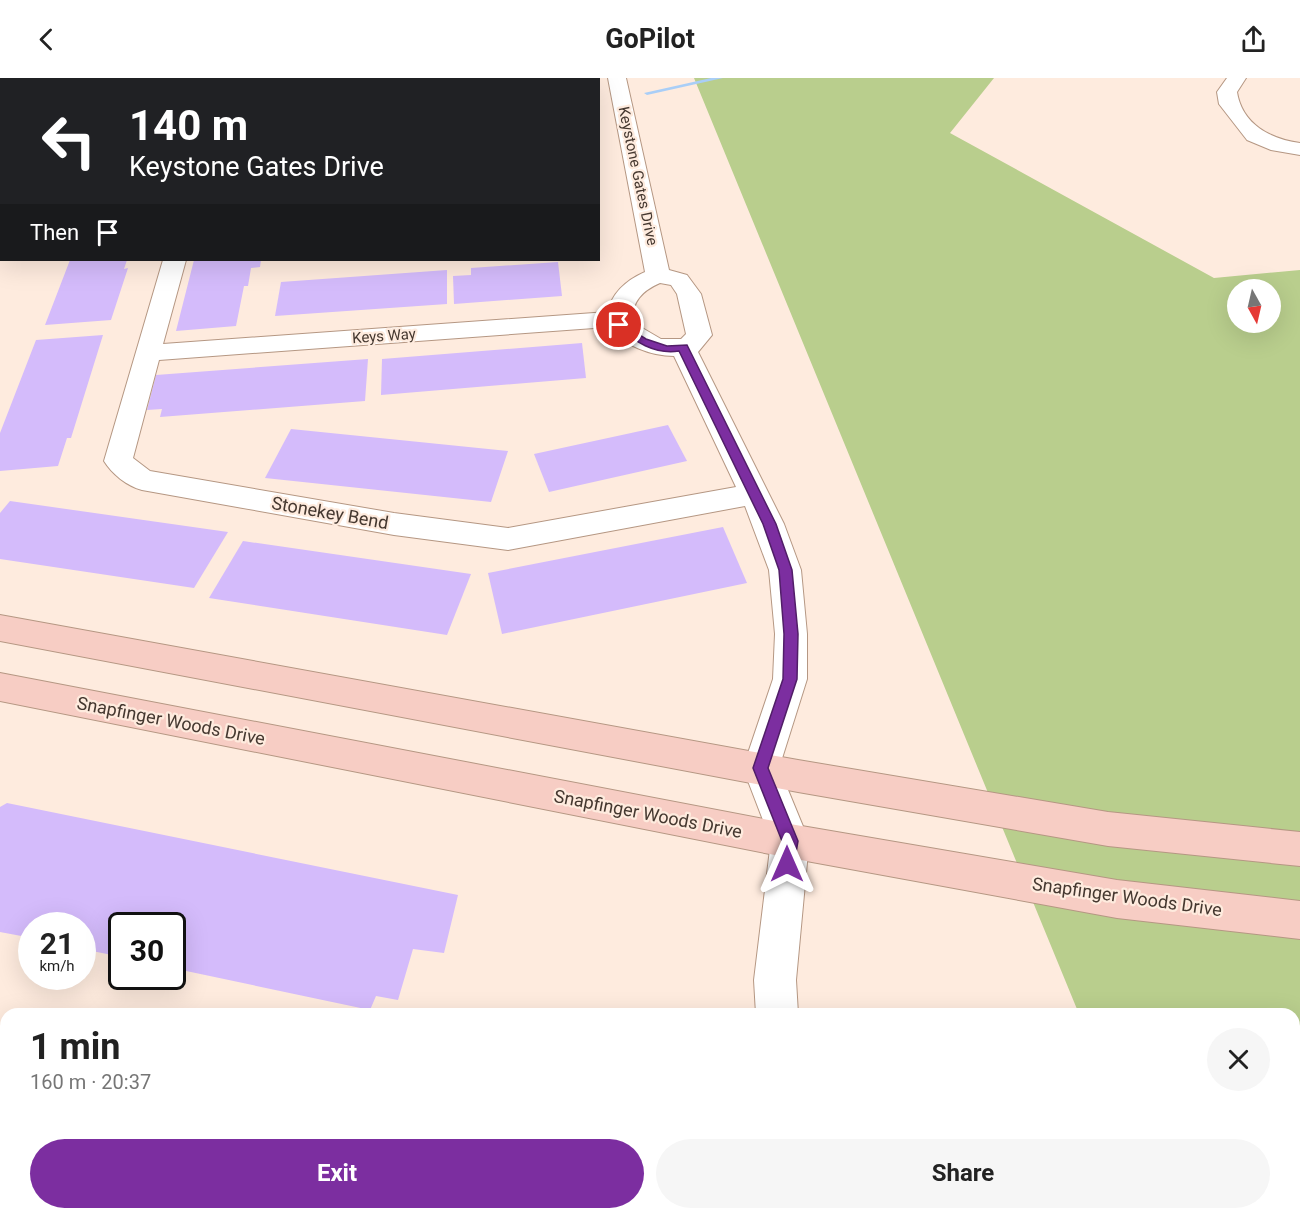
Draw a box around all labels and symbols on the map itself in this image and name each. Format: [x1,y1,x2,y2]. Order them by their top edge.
street label: Keystone Gates Drive [614,105,662,247]
north arrow [1227,279,1281,333]
pin [593,299,644,350]
street label: Keys Way [352,325,416,347]
street label: Stonekey Bend [270,492,390,533]
street label: Snapfinger Woods Drive [75,692,267,749]
street label: Snapfinger Woods Drive [552,785,744,842]
position arrow [755,832,819,896]
street label: Snapfinger Woods Drive [1031,873,1223,920]
speed limit sign: 30 [108,912,186,990]

